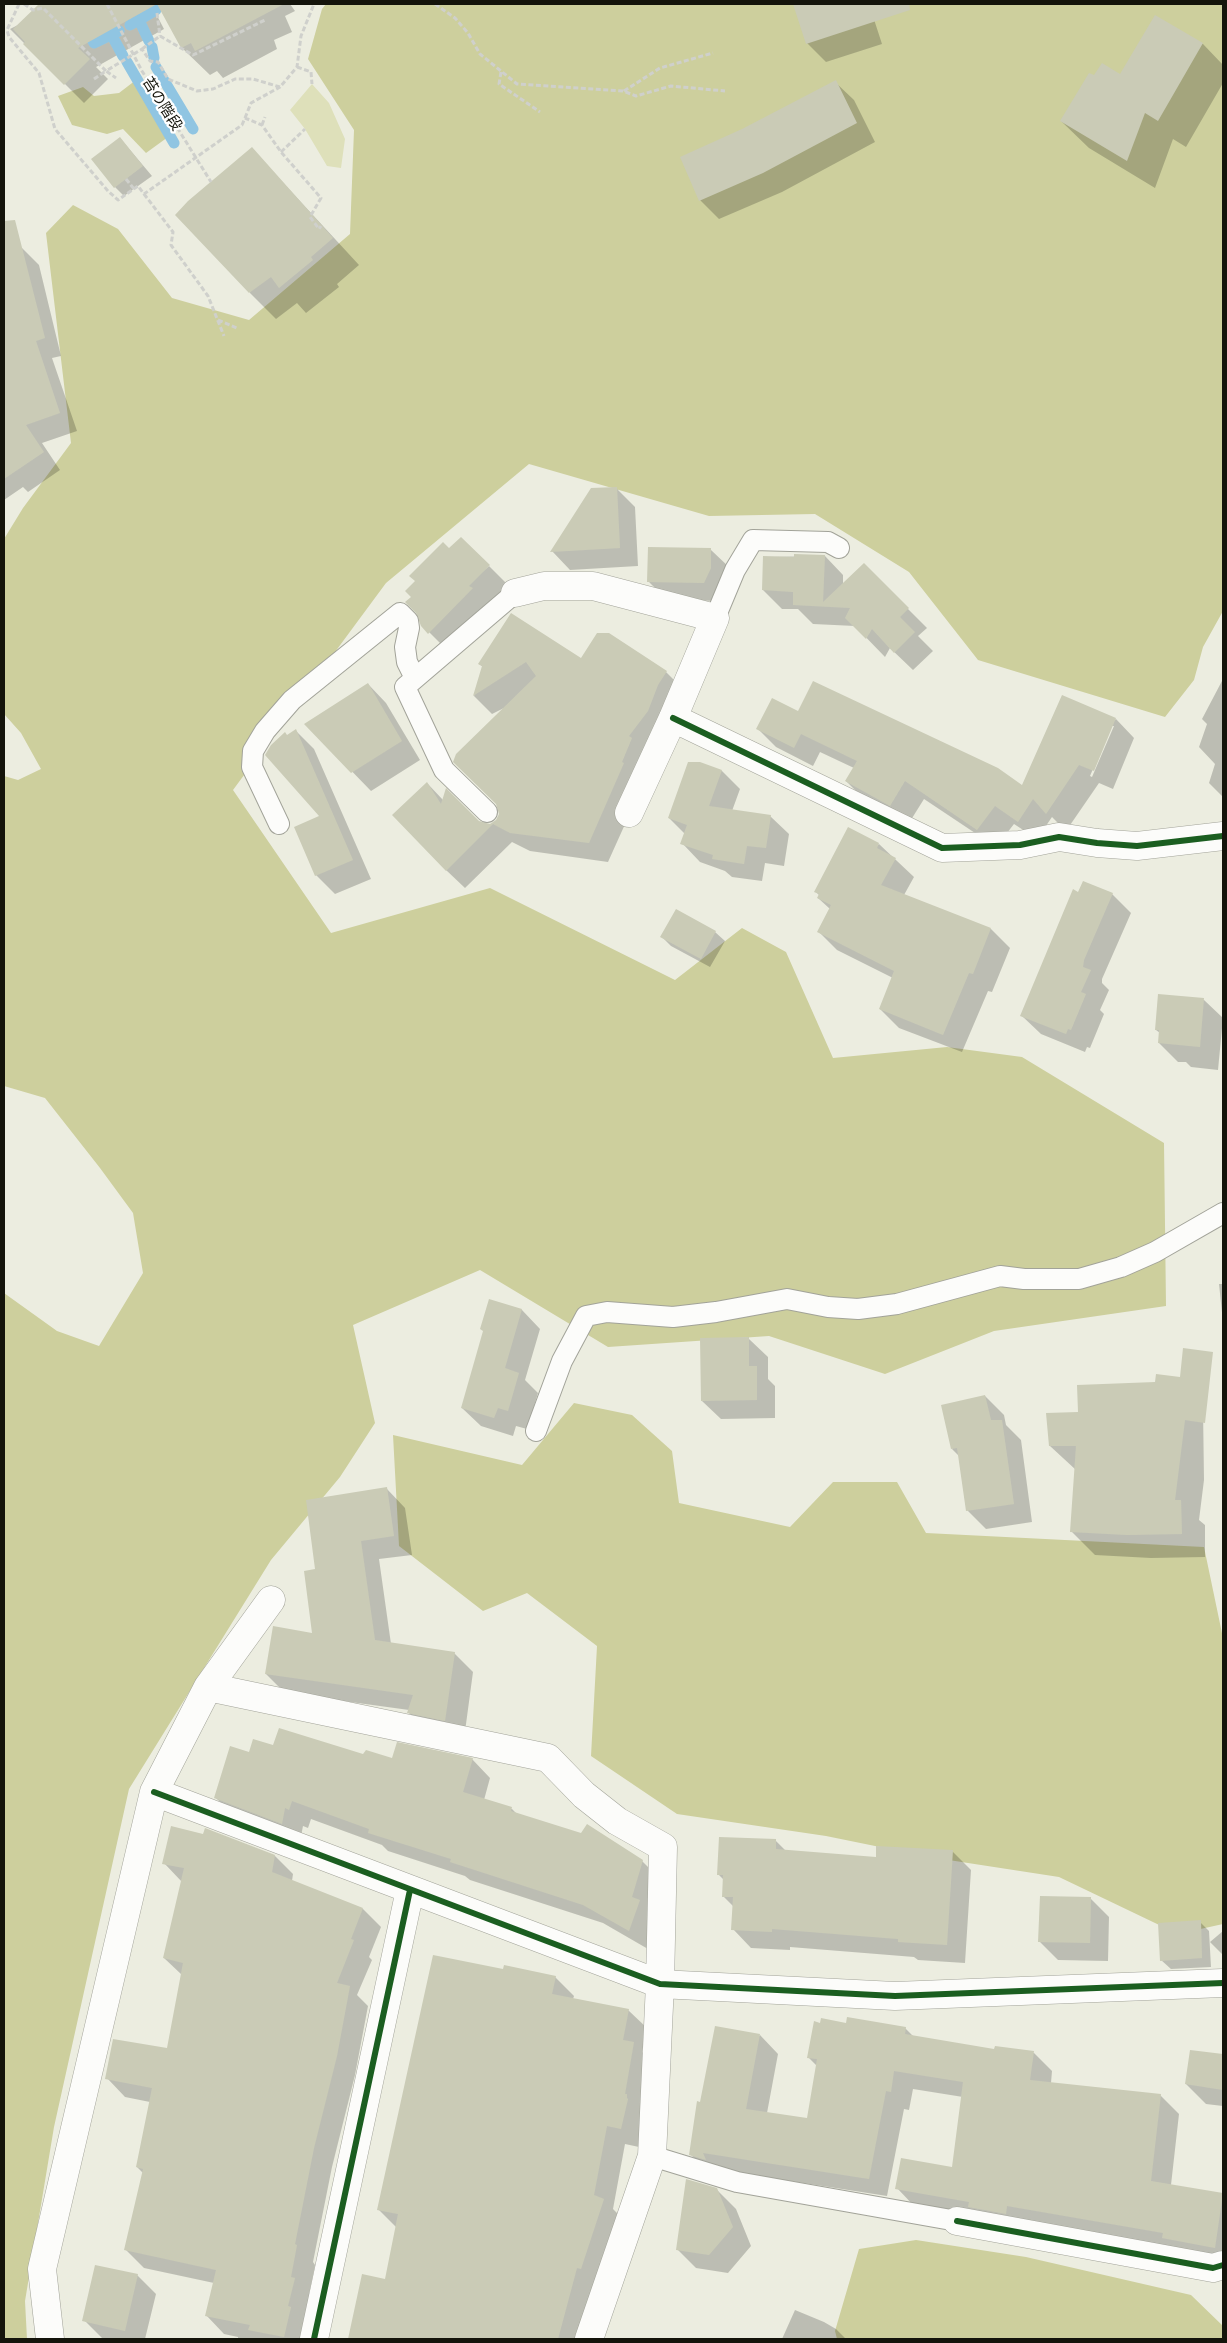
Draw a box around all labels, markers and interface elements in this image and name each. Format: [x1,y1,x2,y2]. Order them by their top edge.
street label: 苔の階段 [138,74,186,134]

